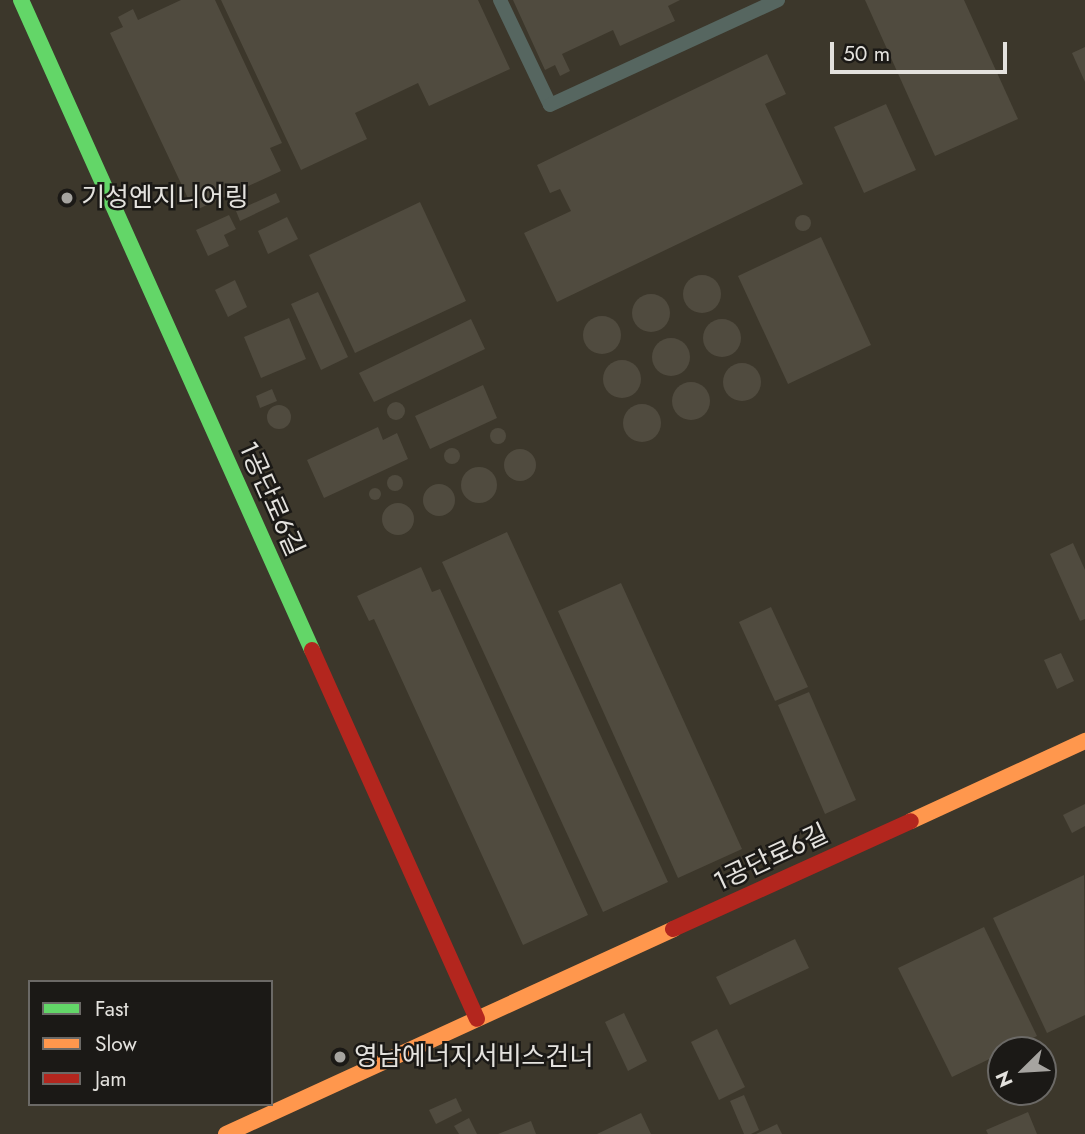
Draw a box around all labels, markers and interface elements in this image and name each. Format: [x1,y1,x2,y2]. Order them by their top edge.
scale bar [833,28,1010,72]
text: 50 m [843,39,890,69]
place label: 기성엔지니어링 [81,182,248,214]
marker: 기성엔지니어링 [59,190,75,206]
street label: 1공단로6길 [232,437,310,561]
street label: 1공단로6길 [709,818,833,898]
legend [28,980,273,1106]
text: Fast [95,994,128,1024]
text: Slow [95,1029,137,1059]
north arrow [987,1036,1057,1106]
place label: 영남에너지서비스건너 [354,1041,593,1073]
marker: 영남에너지서비스건너 [332,1049,348,1065]
text: Jam [95,1064,127,1094]
text: N [989,1067,1020,1091]

